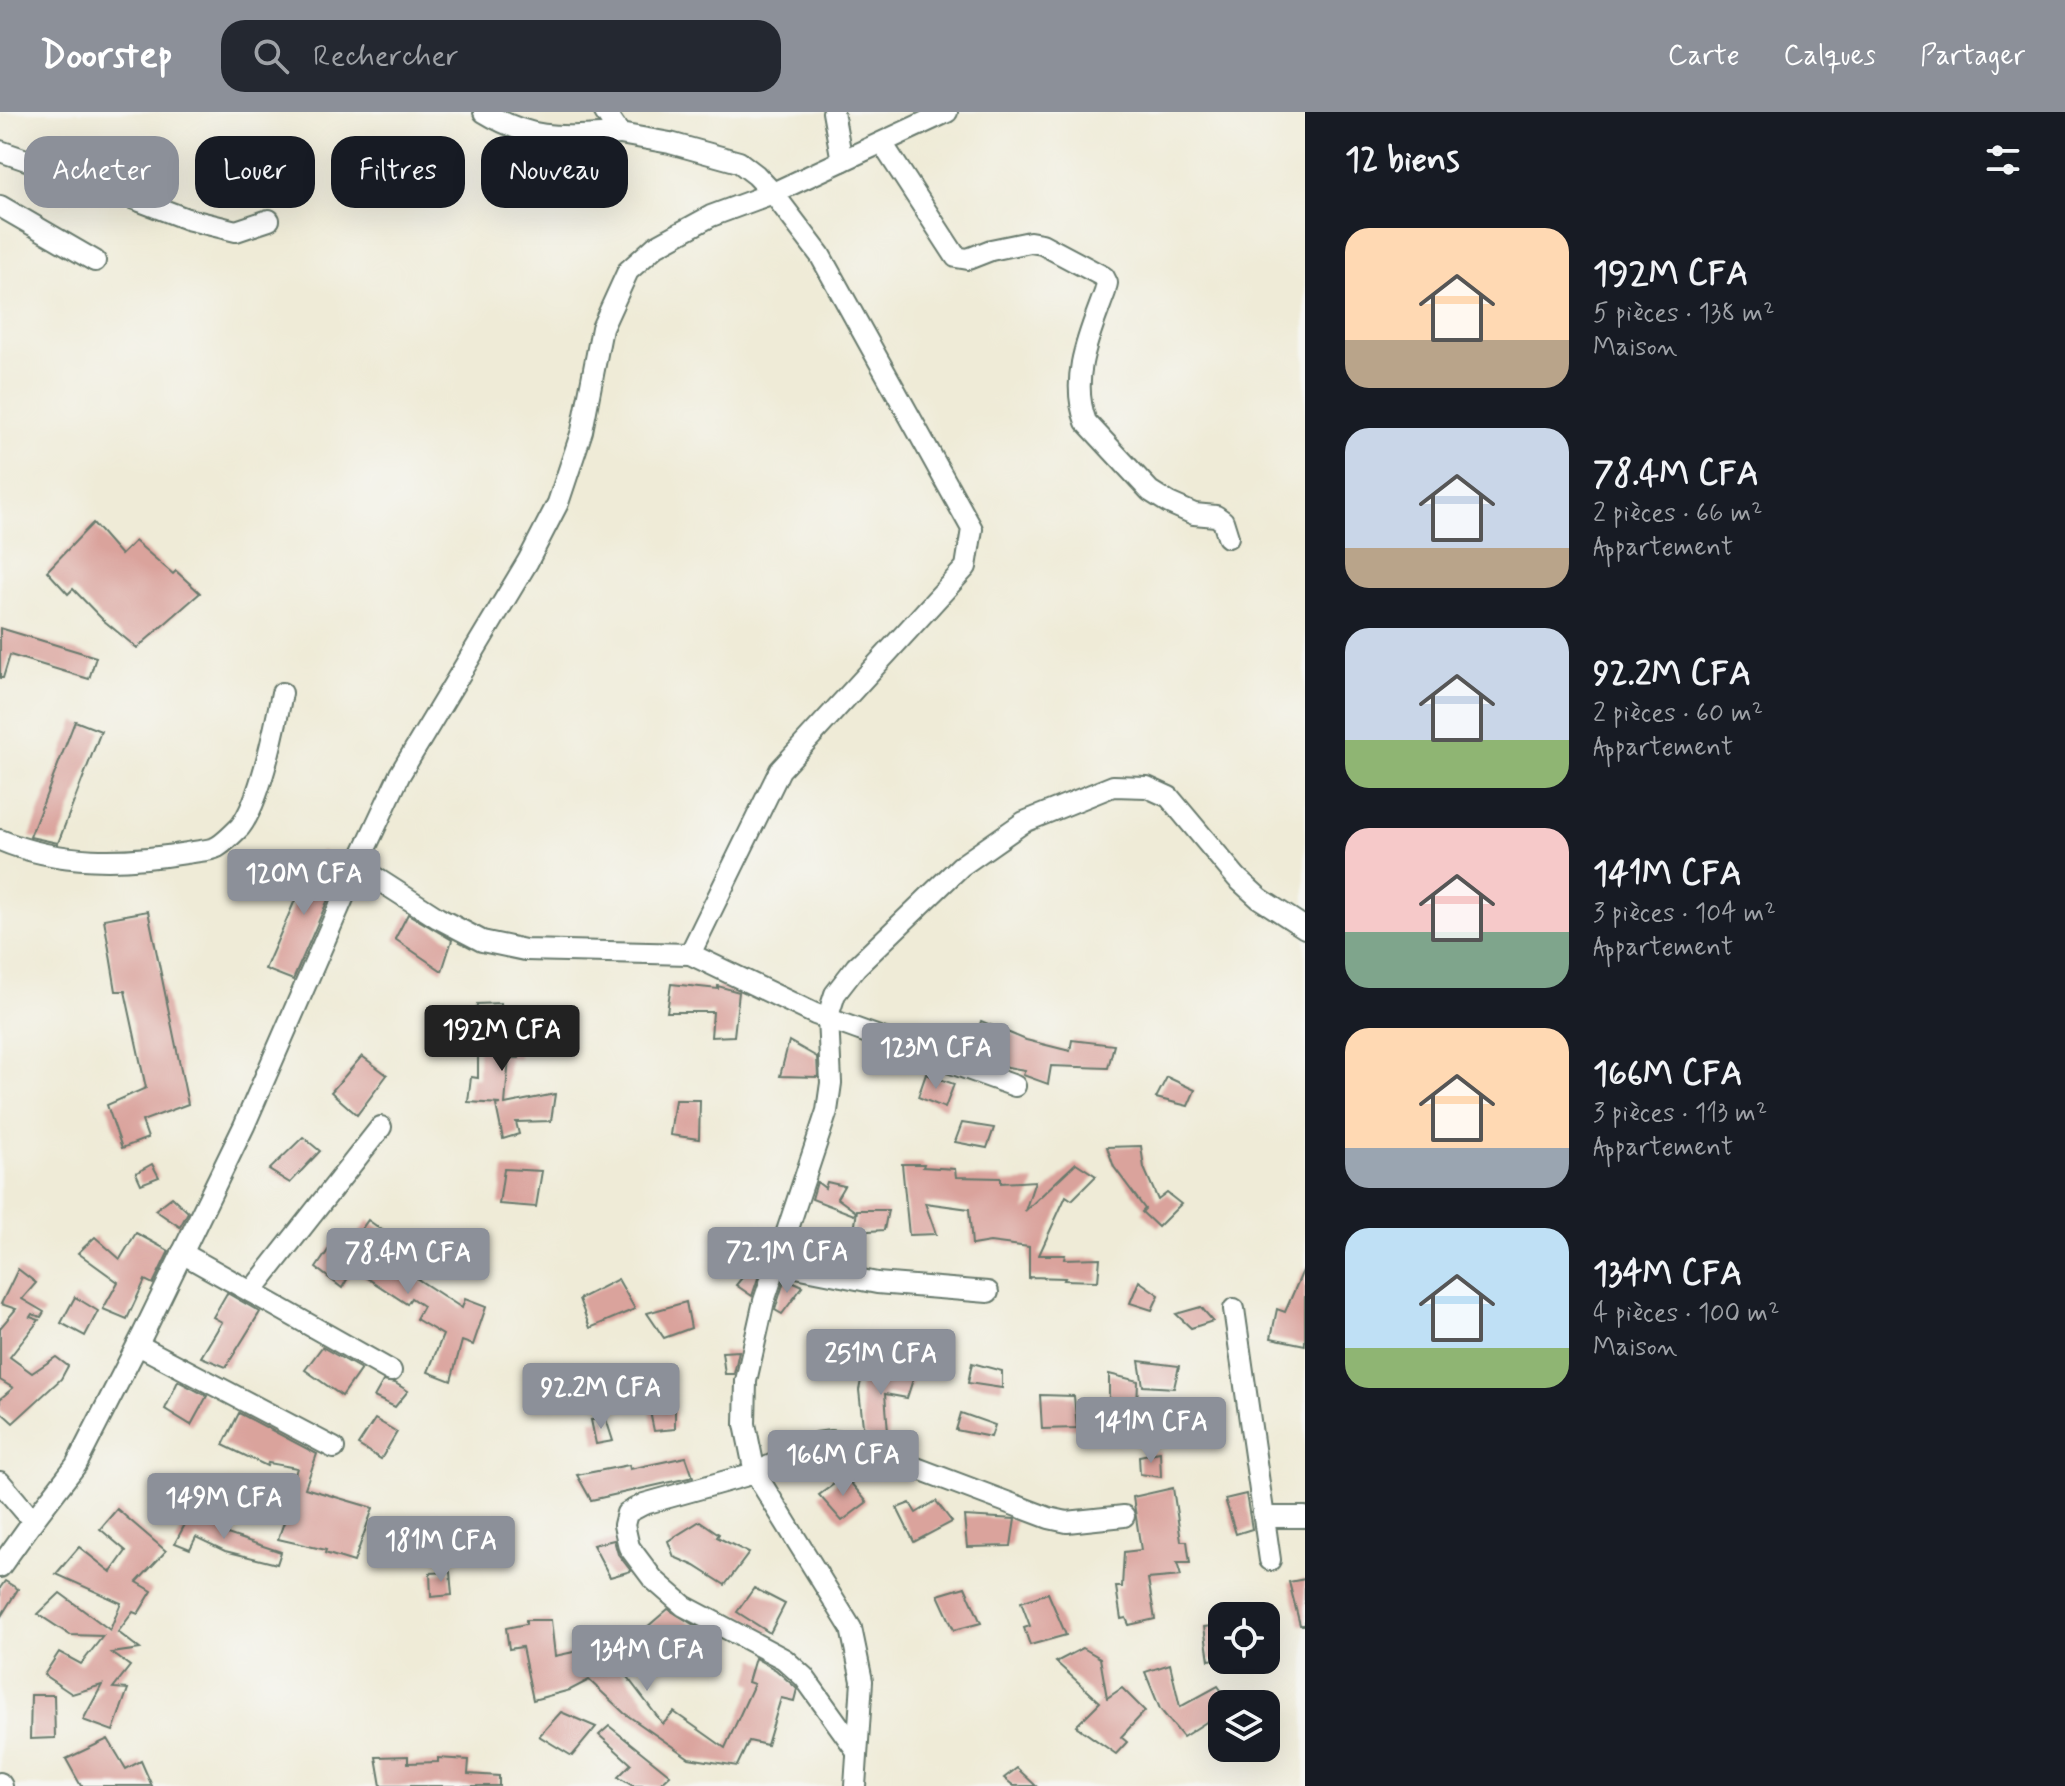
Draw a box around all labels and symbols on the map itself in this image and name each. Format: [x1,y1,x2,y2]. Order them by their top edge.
pin: 120M CFA [221,849,387,917]
pin: 192M CFA [419,1005,585,1073]
pin: 123M CFA [853,1023,1019,1091]
pin: 72.1M CFA [695,1227,879,1295]
pin: 78.4M CFA [316,1228,500,1296]
pin: 251M CFA [798,1329,964,1397]
pin: 92.2M CFA [509,1363,693,1431]
pin: 141M CFA [1068,1397,1234,1465]
pin: 166M CFA [760,1430,926,1498]
pin: 149M CFA [141,1473,307,1541]
pin: 181M CFA [358,1516,524,1584]
pin: 134M CFA [564,1625,730,1693]

